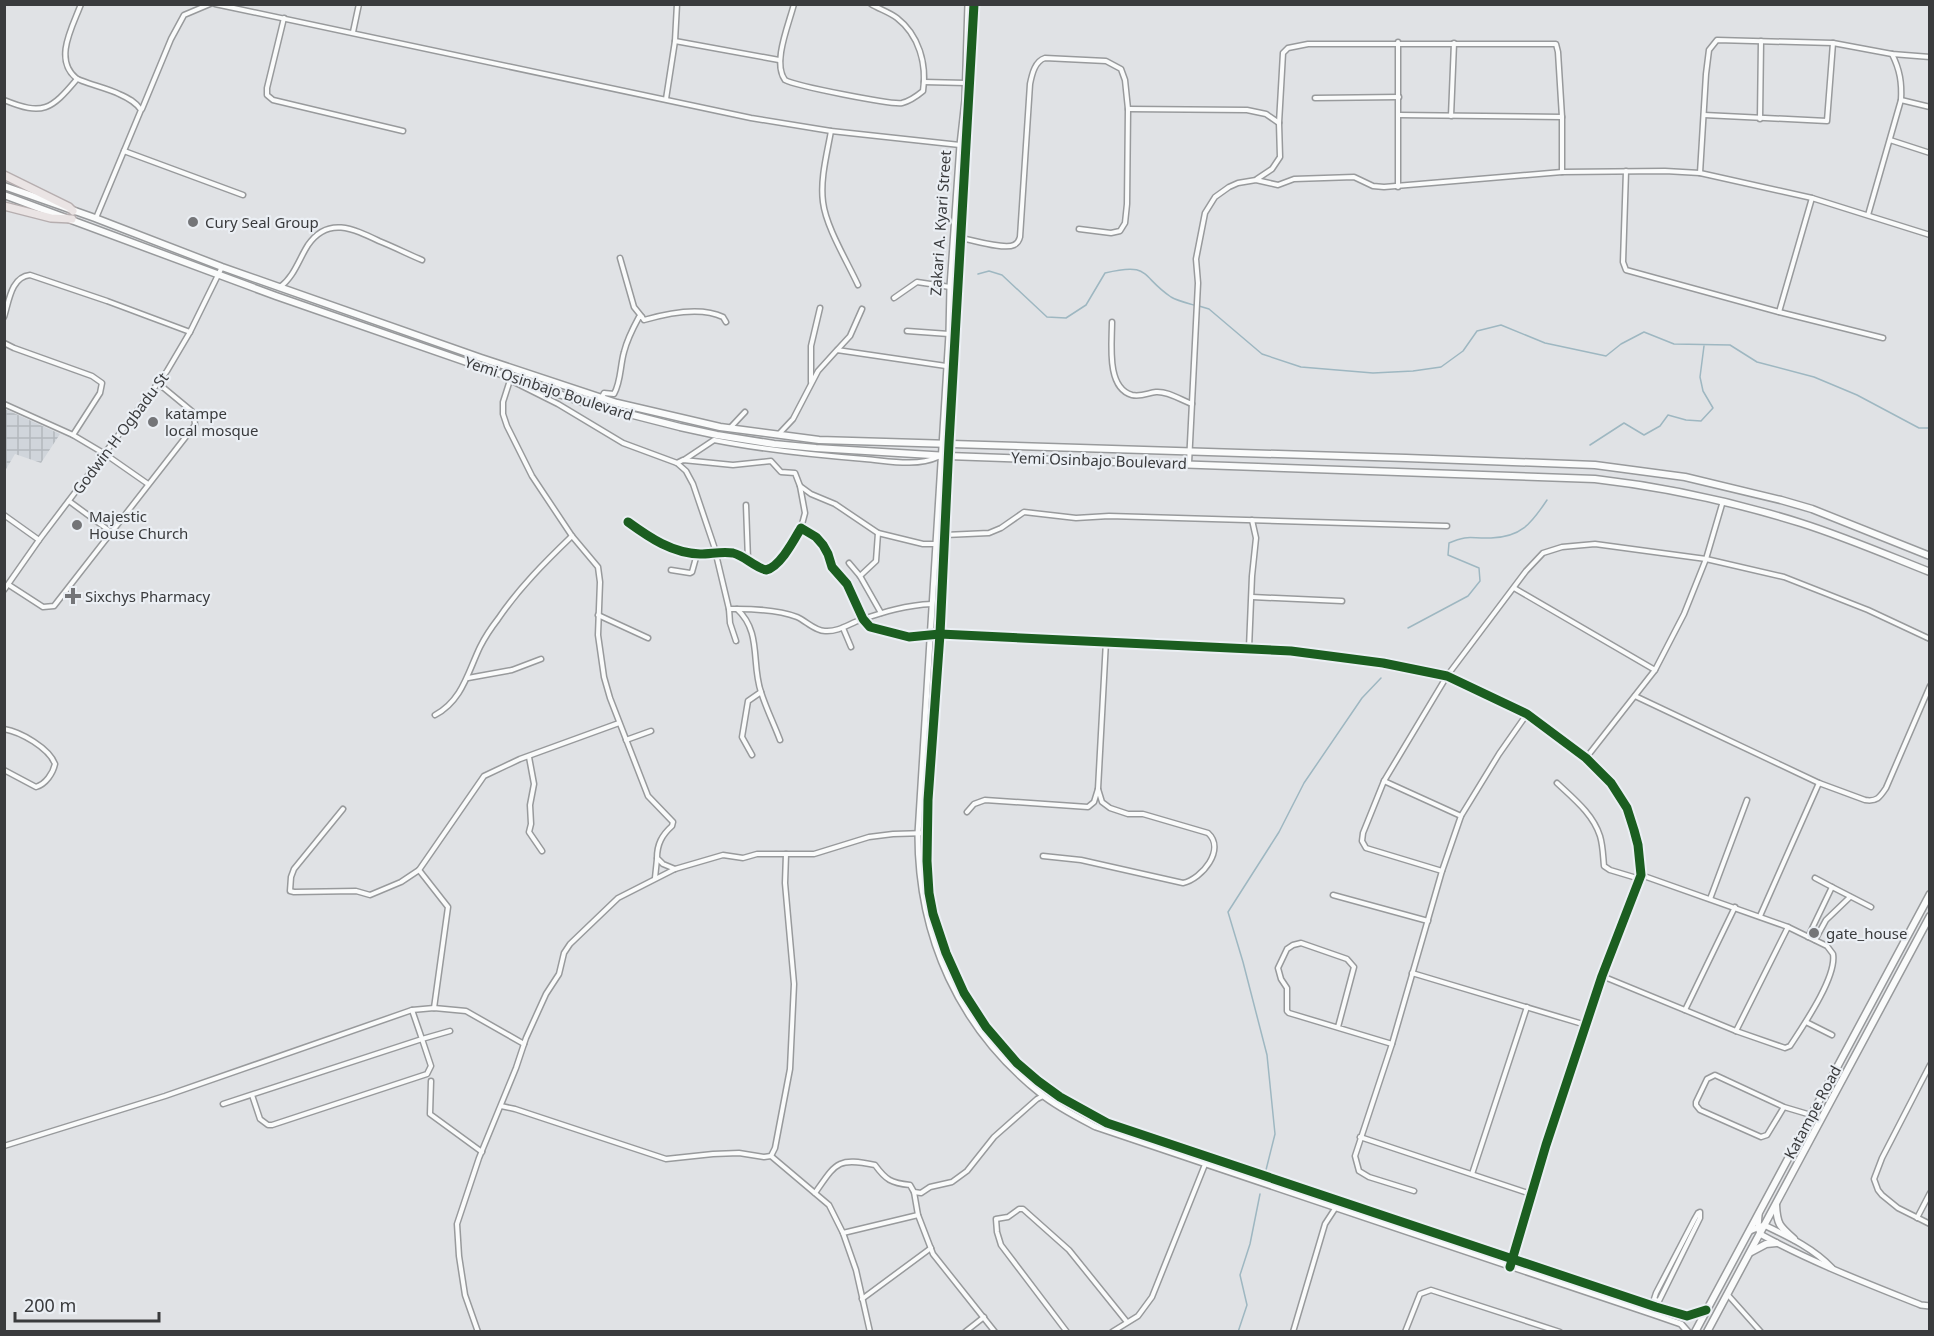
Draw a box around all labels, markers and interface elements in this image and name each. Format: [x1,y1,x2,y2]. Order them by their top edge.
street label: Zakari A. Kyari Street [925,149,955,297]
place label: Cury Seal Group [205,212,319,232]
marker: Cury Seal Group [186,215,200,229]
street label: Yemi Osinbajo Boulevard [462,351,636,425]
street label: Godwin H Ogbadu St [68,368,173,498]
place label: katampe local mosque [165,403,259,440]
marker: katampe local mosque [146,415,160,429]
street label: Yemi Osinbajo Boulevard [1011,447,1187,473]
place label: Majestic House Church [89,506,188,543]
marker: Majestic House Church [70,518,84,532]
place label: Sixchys Pharmacy [85,586,211,606]
marker: Sixchys Pharmacy [66,589,80,603]
place label: gate_house [1826,923,1907,943]
marker: gate_house [1807,926,1821,940]
street label: Katampe Road [1779,1062,1845,1162]
scale bar [15,1285,159,1323]
text: 200 m [24,1293,76,1317]

